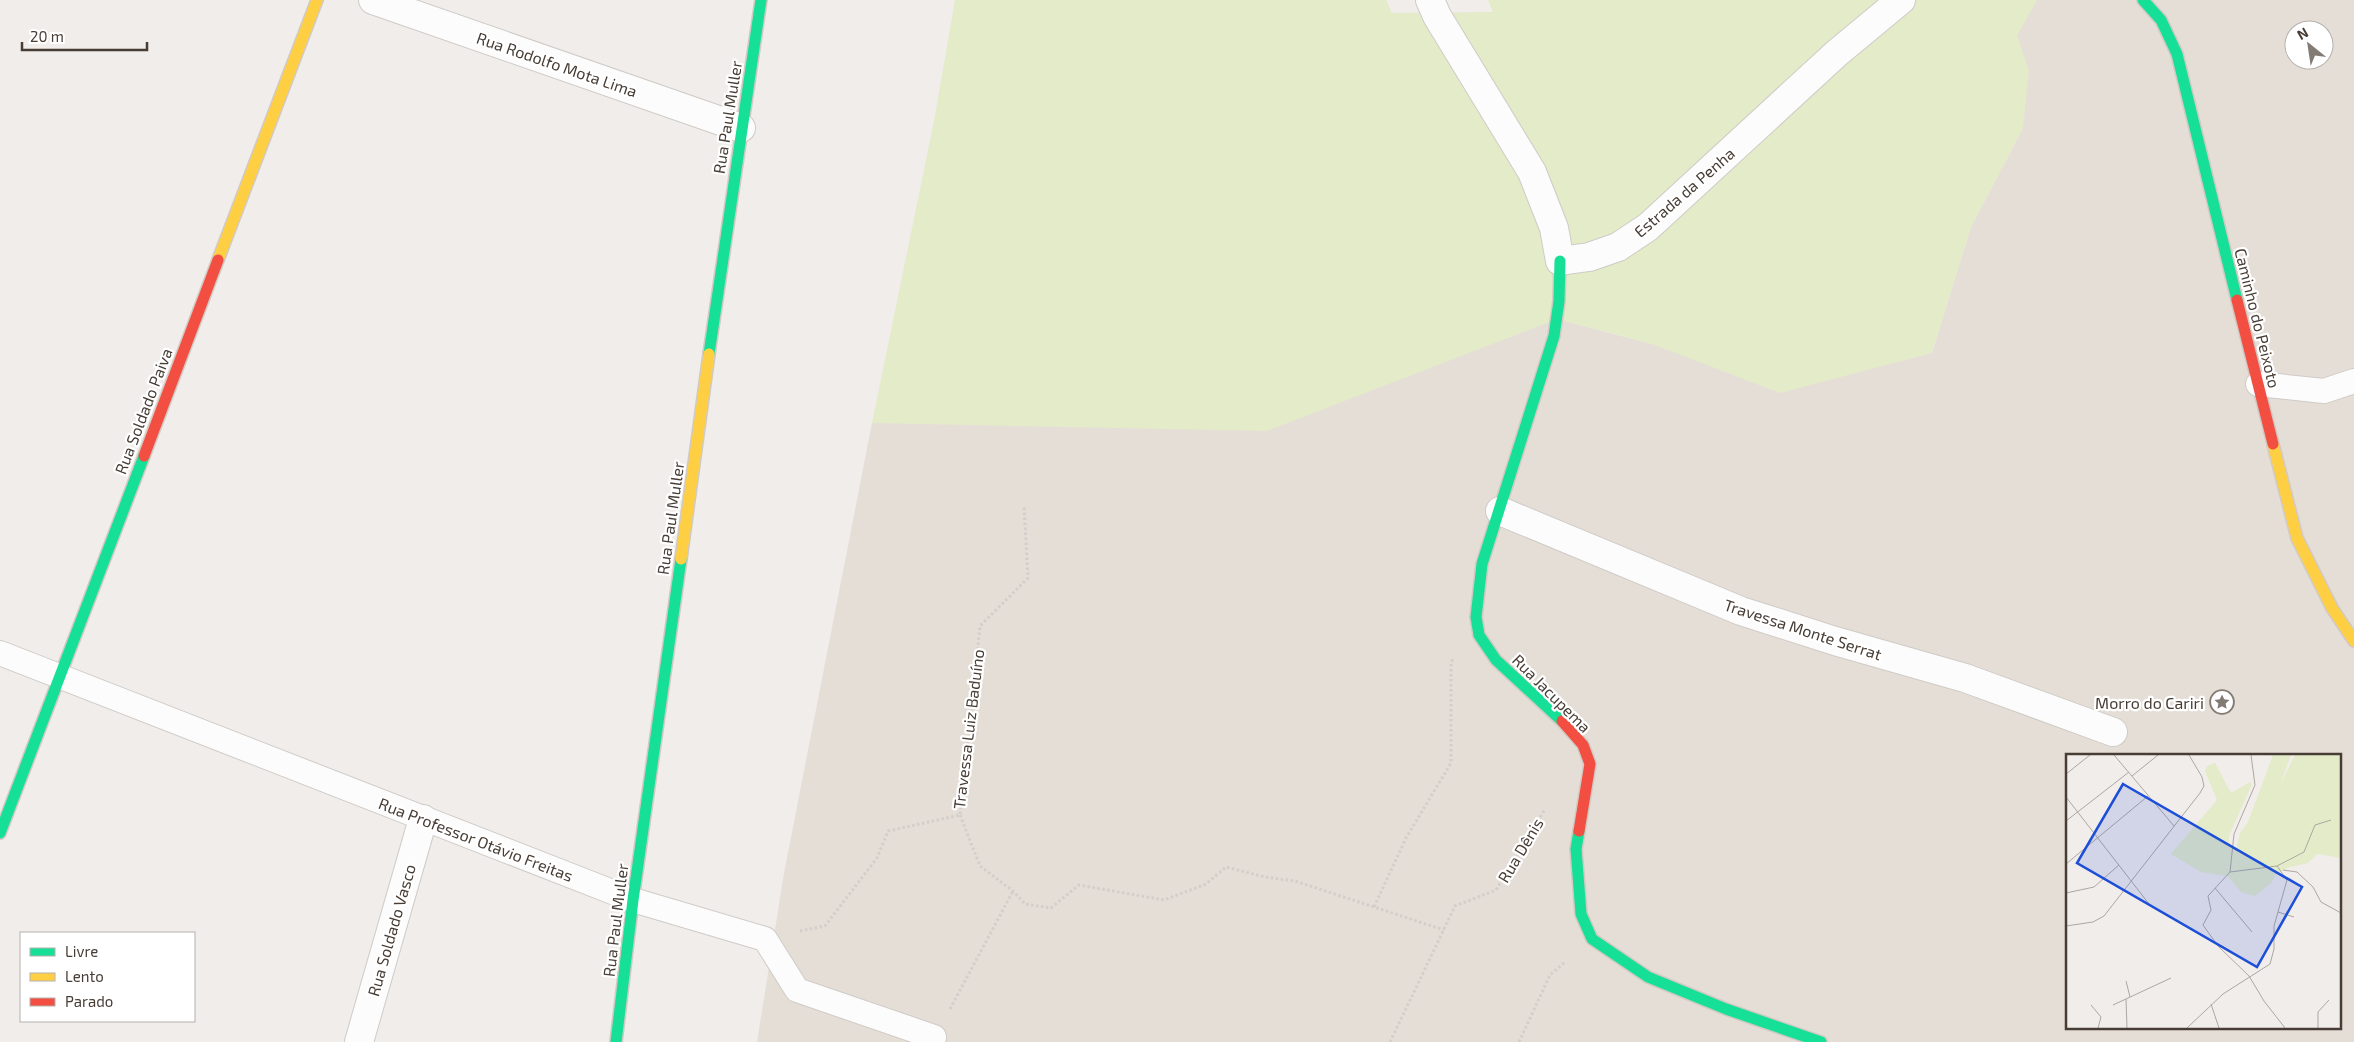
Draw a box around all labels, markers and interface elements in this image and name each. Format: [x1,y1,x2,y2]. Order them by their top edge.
scale bar [22,20,148,52]
north arrow [2284,20,2334,70]
text: N [2294,23,2311,43]
text: 20 m [30,27,64,45]
street label: Rua Rodolfo Mota Lima [474,28,640,100]
street label: Rua Paul Muller [709,59,745,175]
street label: Estrada da Penha [1630,143,1738,241]
street label: Caminho do Peixoto [2231,246,2285,390]
street label: Rua Soldado Paiva [110,345,176,477]
street label: Rua Paul Muller [653,460,687,576]
street label: Travessa Monte Serrat [1722,595,1884,663]
street label: Travessa Luiz Baduíno [949,648,987,810]
street label: Rua Jacupema [1509,650,1595,736]
place icon: Morro do Cariri [2209,689,2235,715]
place label: Morro do Cariri [2095,693,2204,712]
inset map [2066,754,2342,1030]
street label: Rua Professor Otávio Freitas [376,793,576,885]
street label: Rua Dênis [1493,814,1547,886]
street label: Rua Soldado Vasco [363,862,419,998]
street label: Rua Paul Muller [599,862,631,978]
legend [20,932,195,1022]
text: Livre [65,942,98,960]
text: Lento [65,967,104,985]
text: Parado [65,992,113,1010]

